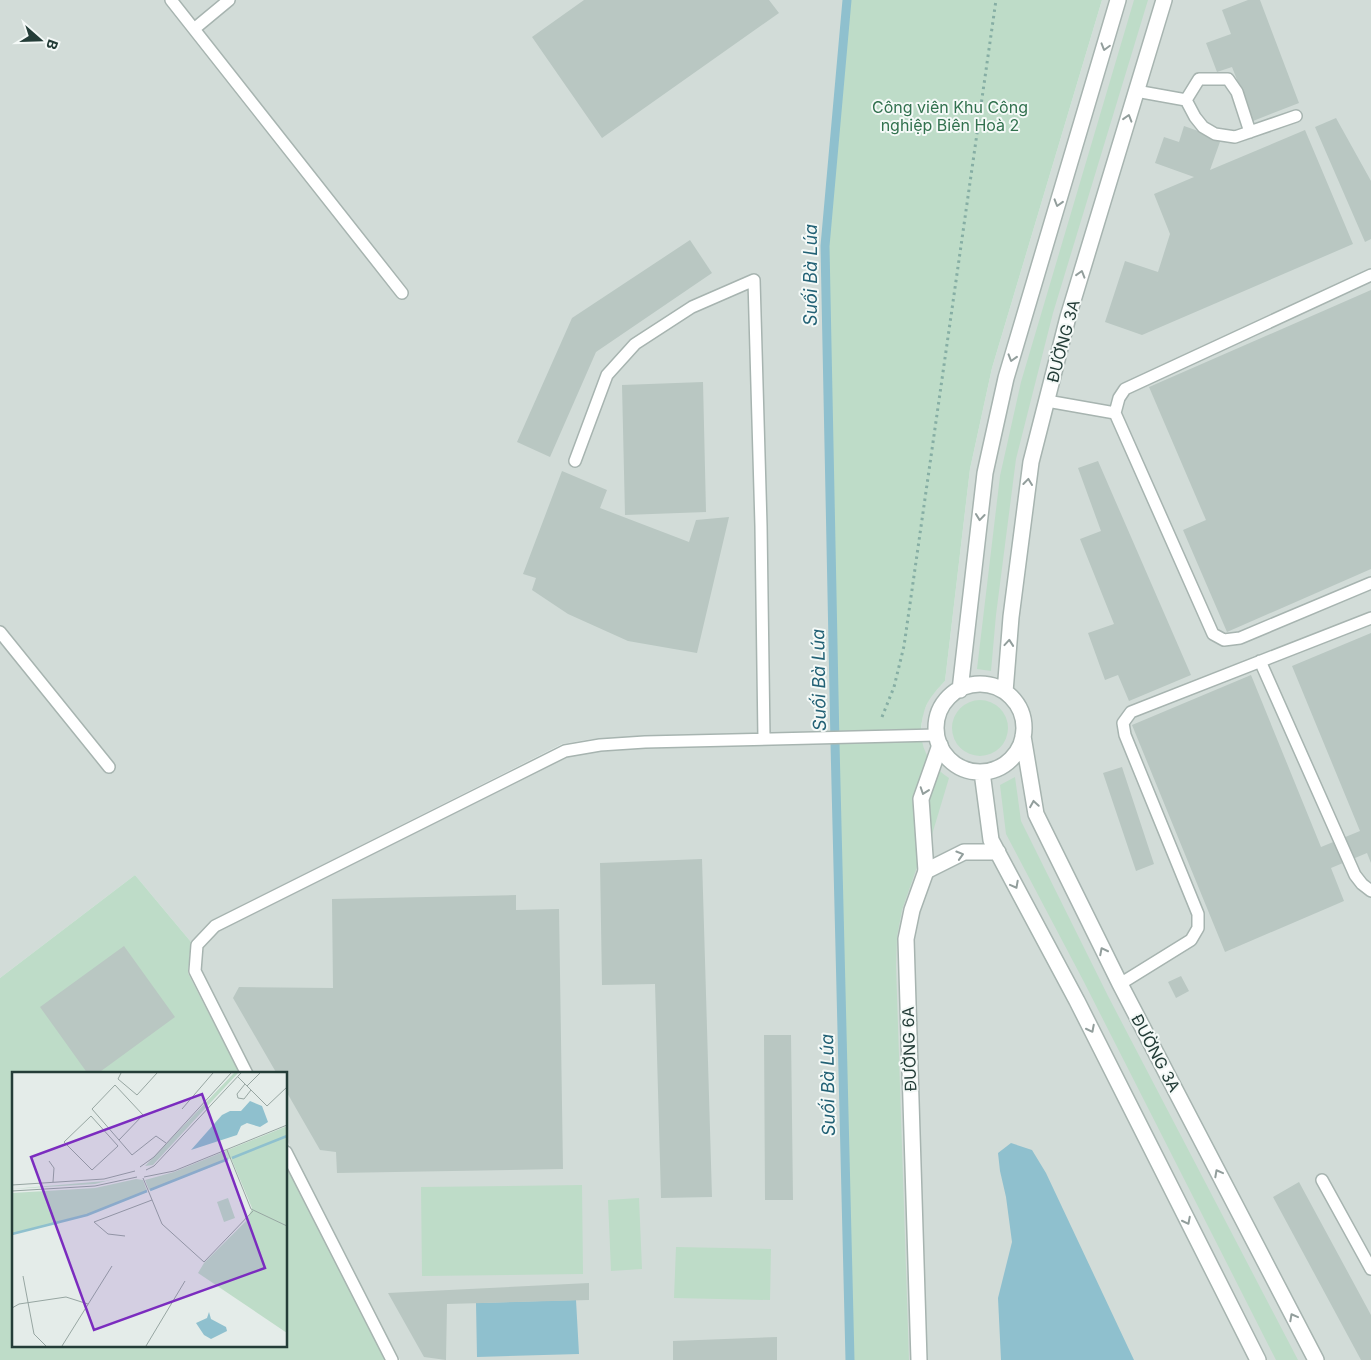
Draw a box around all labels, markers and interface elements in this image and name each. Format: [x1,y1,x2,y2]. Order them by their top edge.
north arrow [15,15,65,65]
text: B [43,37,62,52]
one-way arrow [1100,42,1110,50]
park label: Công viên Khu Công nghiệp Biên Hoà 2 [872,97,1028,135]
one-way arrow [1123,114,1133,123]
one-way arrow [1054,198,1064,206]
water label: Suối Bà Lúa [800,224,821,326]
one-way arrow [1076,270,1086,278]
street label: ĐƯỜNG 3A [1042,297,1084,385]
one-way arrow [1007,354,1017,362]
one-way arrow [1023,477,1033,486]
one-way arrow [975,514,986,522]
water label: Suối Bà Lúa [807,629,830,731]
one-way arrow [1003,639,1014,647]
one-way arrow [920,786,930,795]
one-way arrow [1029,800,1040,808]
one-way arrow [956,850,964,860]
one-way arrow [1009,879,1019,888]
one-way arrow [1099,947,1109,956]
street label: ĐƯỜNG 6A [898,1006,920,1092]
street label: ĐƯỜNG 3A [1127,1011,1185,1095]
one-way arrow [1084,1023,1094,1032]
water label: Suối Bà Lúa [816,1034,839,1136]
inset map [12,1072,288,1348]
one-way arrow [1214,1169,1224,1178]
one-way arrow [1181,1215,1191,1224]
one-way arrow [1290,1313,1300,1322]

